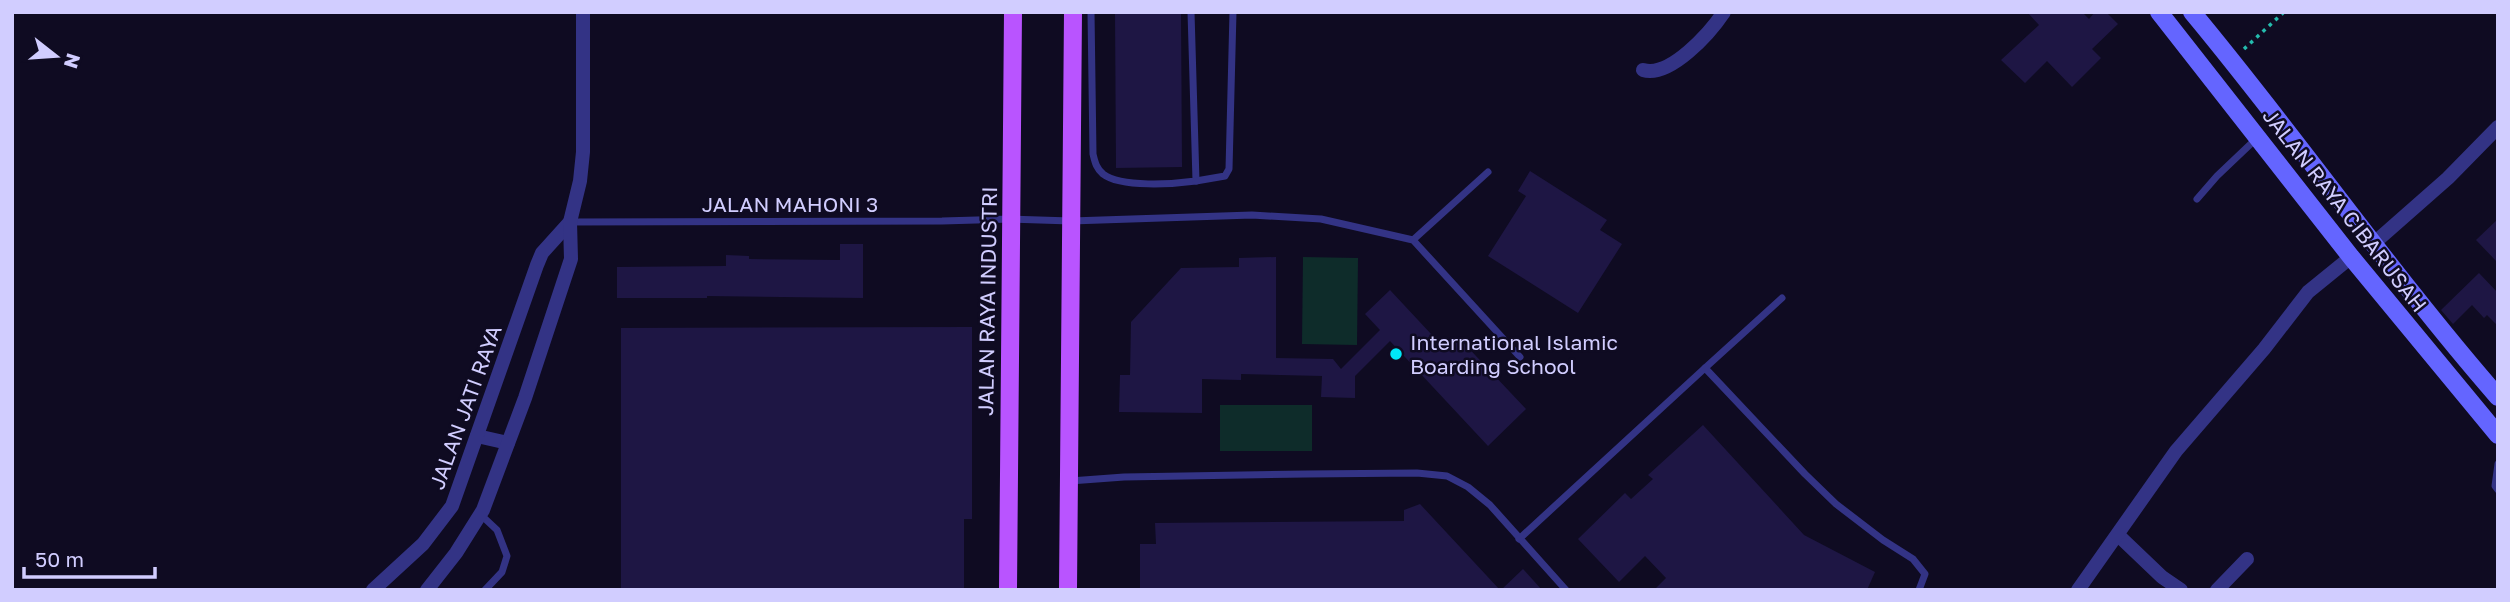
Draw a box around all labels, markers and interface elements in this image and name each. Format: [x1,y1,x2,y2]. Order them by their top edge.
north arrow [21,21,91,91]
text: N [60,51,86,71]
street label: JALAN RAYA CIBARUSAH [2257,103,2433,317]
street label: JALAN RAYA INDUSTRI [972,186,1002,416]
street label: JALAN MAHONI 3 [702,191,878,217]
street label: JALAN JATI RAYA [423,321,507,493]
place label: International Islamic Boarding School [1410,329,1618,379]
marker: International Islamic Boarding School [1388,346,1404,362]
scale bar [24,536,156,580]
text: 50 m [35,546,84,572]

